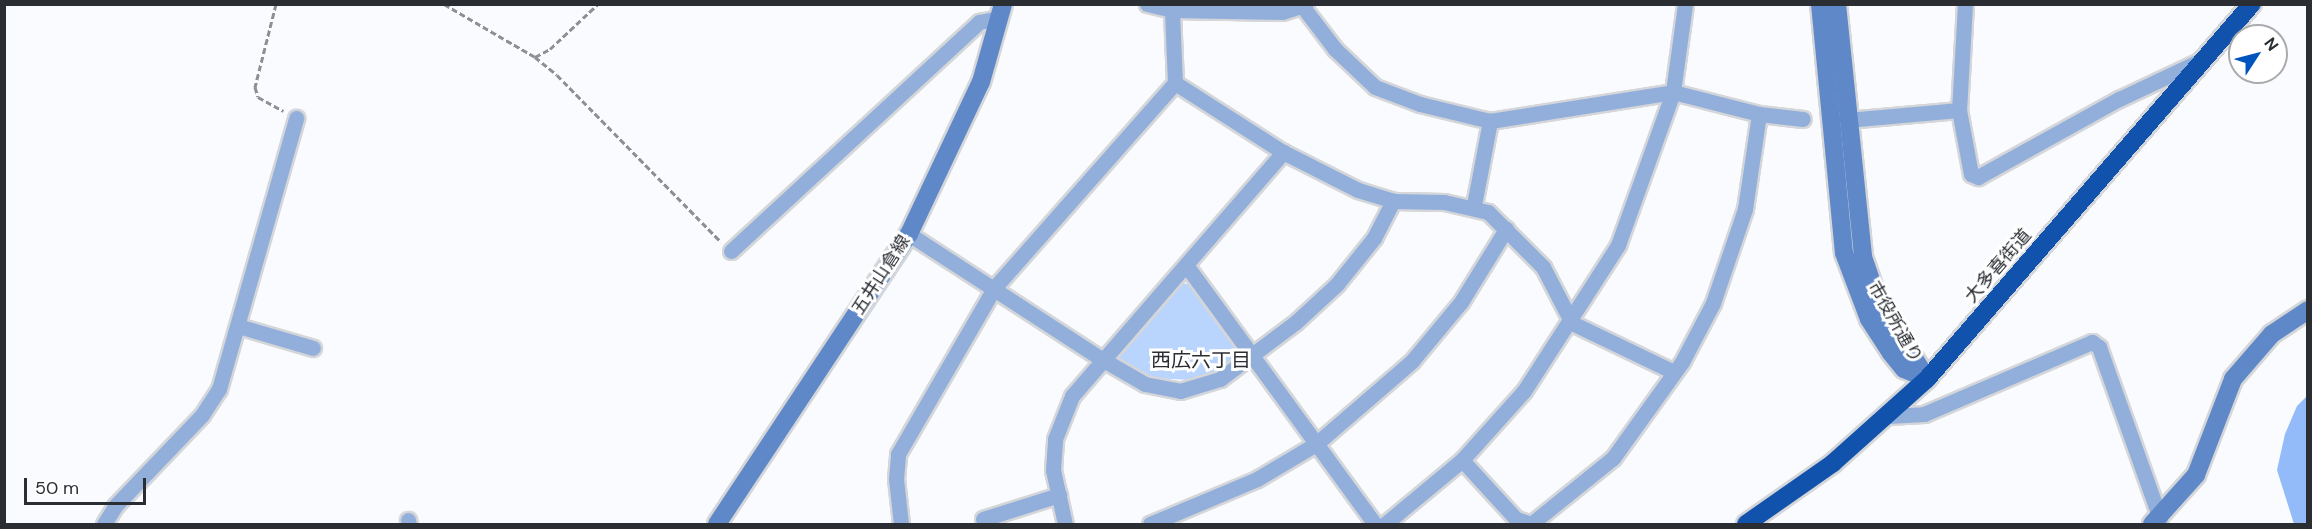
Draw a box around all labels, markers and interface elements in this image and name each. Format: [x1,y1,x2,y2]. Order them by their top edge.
north arrow [2228,24,2288,84]
text: N [2259,33,2283,55]
street label: 大多喜街道 [1960,225,2036,307]
street label: 五井山倉線 [847,231,915,319]
street label: 市役所通り [1863,278,1927,366]
district label: 西広六丁目 [1151,348,1251,372]
scale bar [27,466,148,504]
text: 50 m [35,476,79,500]

